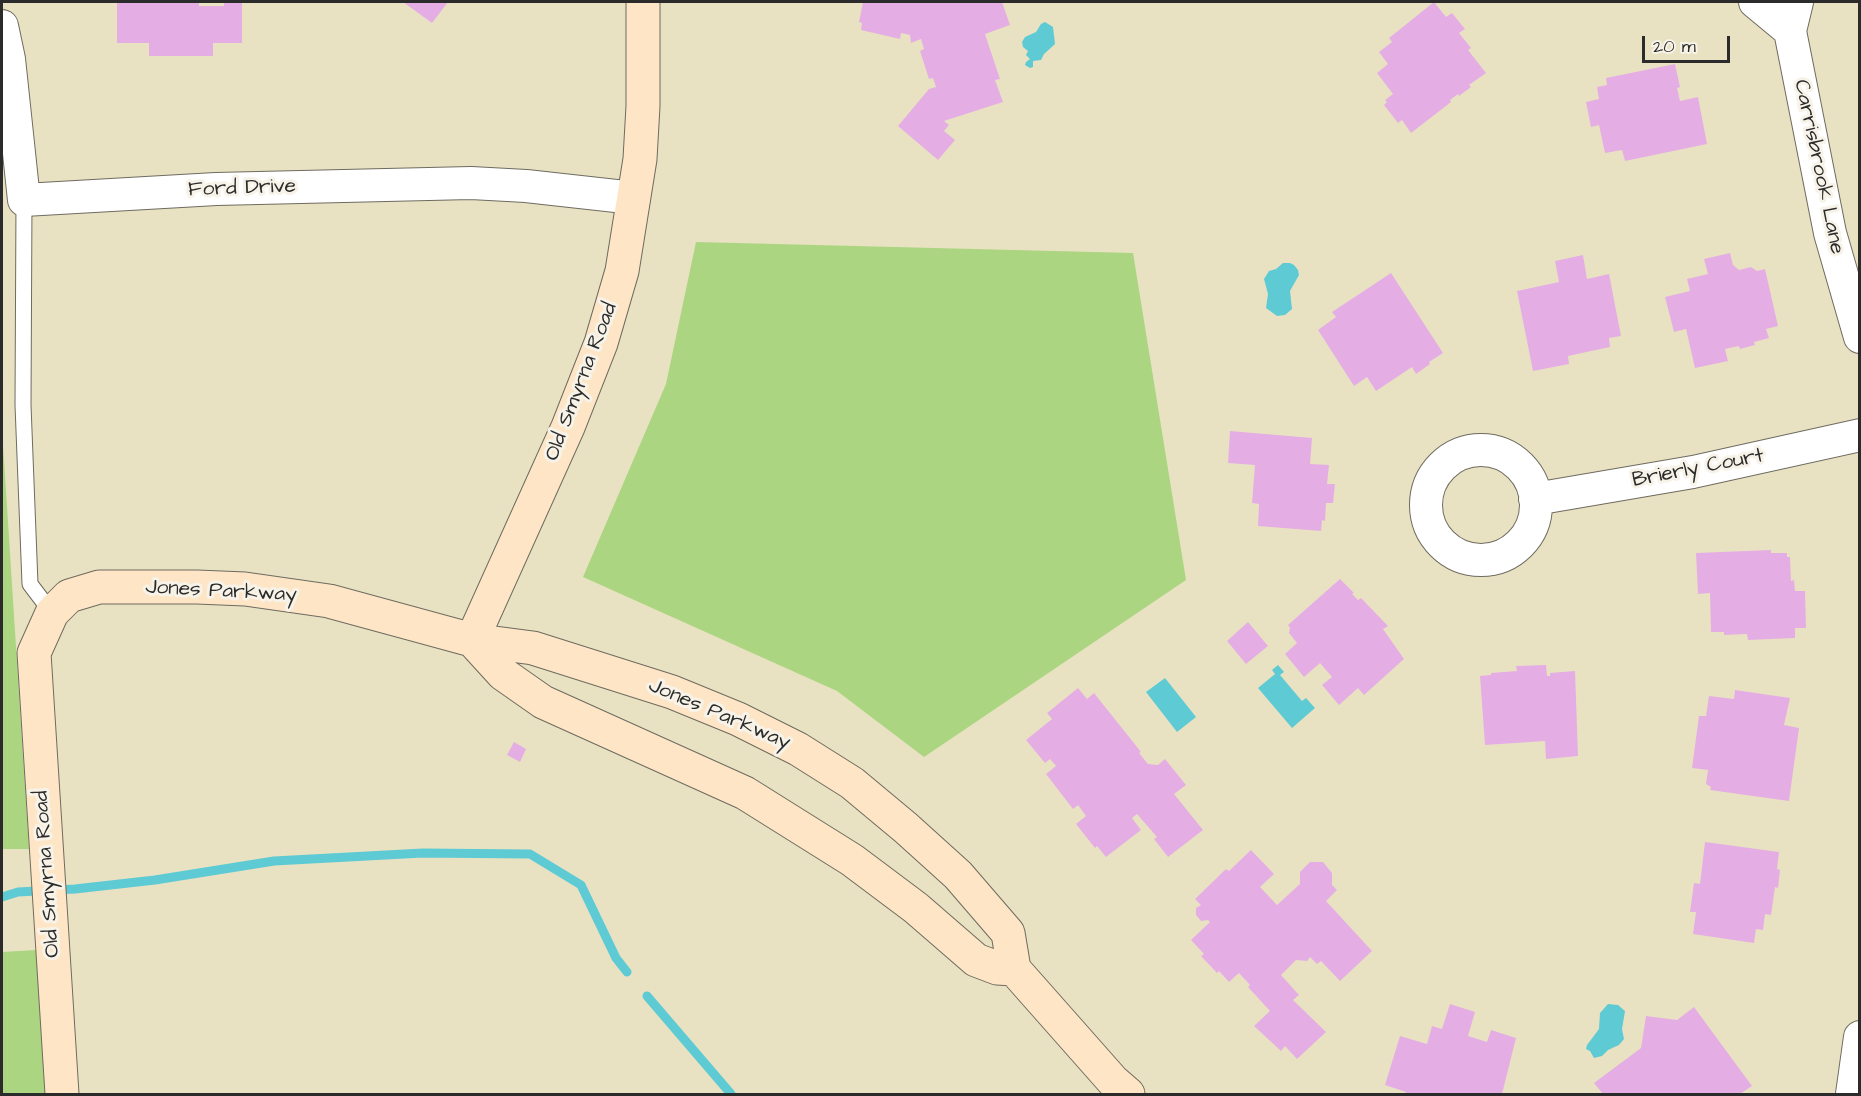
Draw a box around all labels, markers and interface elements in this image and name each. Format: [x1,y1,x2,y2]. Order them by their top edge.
scale bar [1645,24,1734,62]
text: 20 m [1653,34,1696,59]
street label: Carrisbrook Lane [1787,77,1849,257]
street label: Ford Drive [188,175,296,203]
street label: Old Smyrna Road [540,299,624,465]
street label: Brierly Court [1630,444,1766,494]
street label: Jones Parkway [145,575,297,609]
street label: Jones Parkway [644,674,794,756]
street label: Old Smyrna Road [30,790,66,958]

